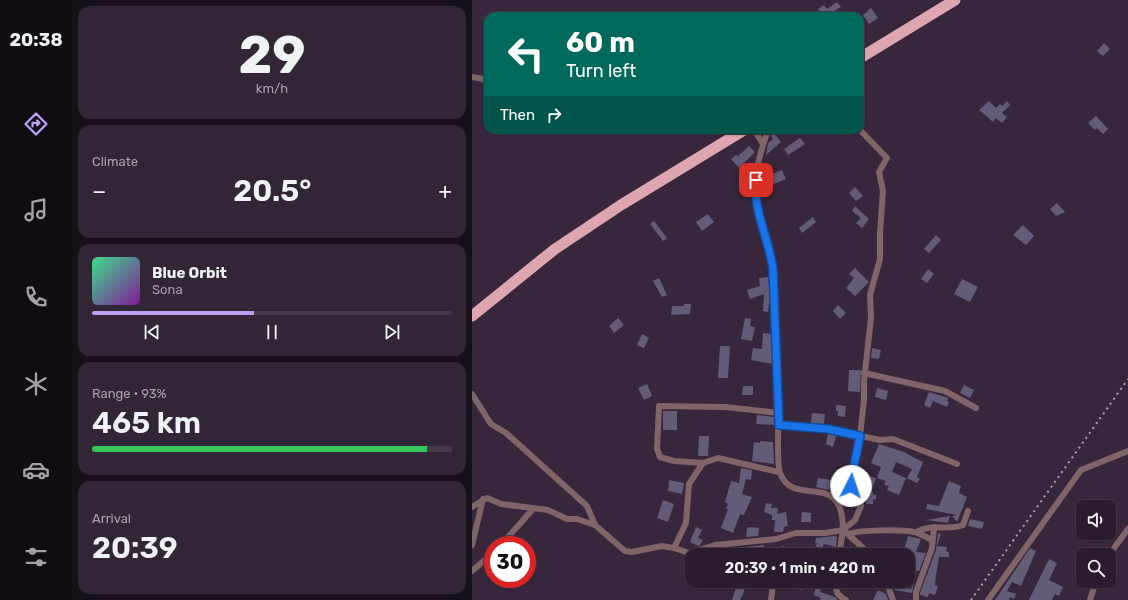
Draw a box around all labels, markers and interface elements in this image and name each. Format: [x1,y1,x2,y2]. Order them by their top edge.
text: 29 [238,24,306,86]
text: 60 m [566,26,635,59]
icon: left [500,28,552,80]
text: 20:38 [9,29,63,51]
text: Turn left [566,60,636,82]
text: km/h [256,81,288,96]
icon: right [543,104,565,126]
text: Then [500,106,535,124]
icon: directions [22,110,50,138]
text: Climate [92,154,138,169]
pin [739,163,773,197]
icon: arrive [745,169,767,191]
text: 20.5° [233,173,311,209]
text: − [92,178,106,205]
text: + [438,178,452,205]
icon: music [22,196,50,224]
text: Blue Orbit [152,264,227,282]
text: Sona [152,282,183,297]
icon: phone [22,283,50,311]
icon: previous [141,321,163,343]
icon: pause [261,321,283,343]
icon: next [381,321,403,343]
icon: climate [22,370,50,398]
text: Range · 93% [92,386,166,401]
text: 465 km [92,405,201,441]
icon: car [22,456,50,484]
position arrow [830,465,872,507]
map controls [1076,500,1116,588]
button: sound [1076,500,1116,540]
text: Arrival [92,511,131,526]
text: 20:39 [92,530,178,566]
speed limit sign: 30 [484,536,536,588]
icon: filters [22,543,50,571]
button: search [1076,548,1116,588]
text: 20:39 · 1 min · 420 m [725,559,875,577]

